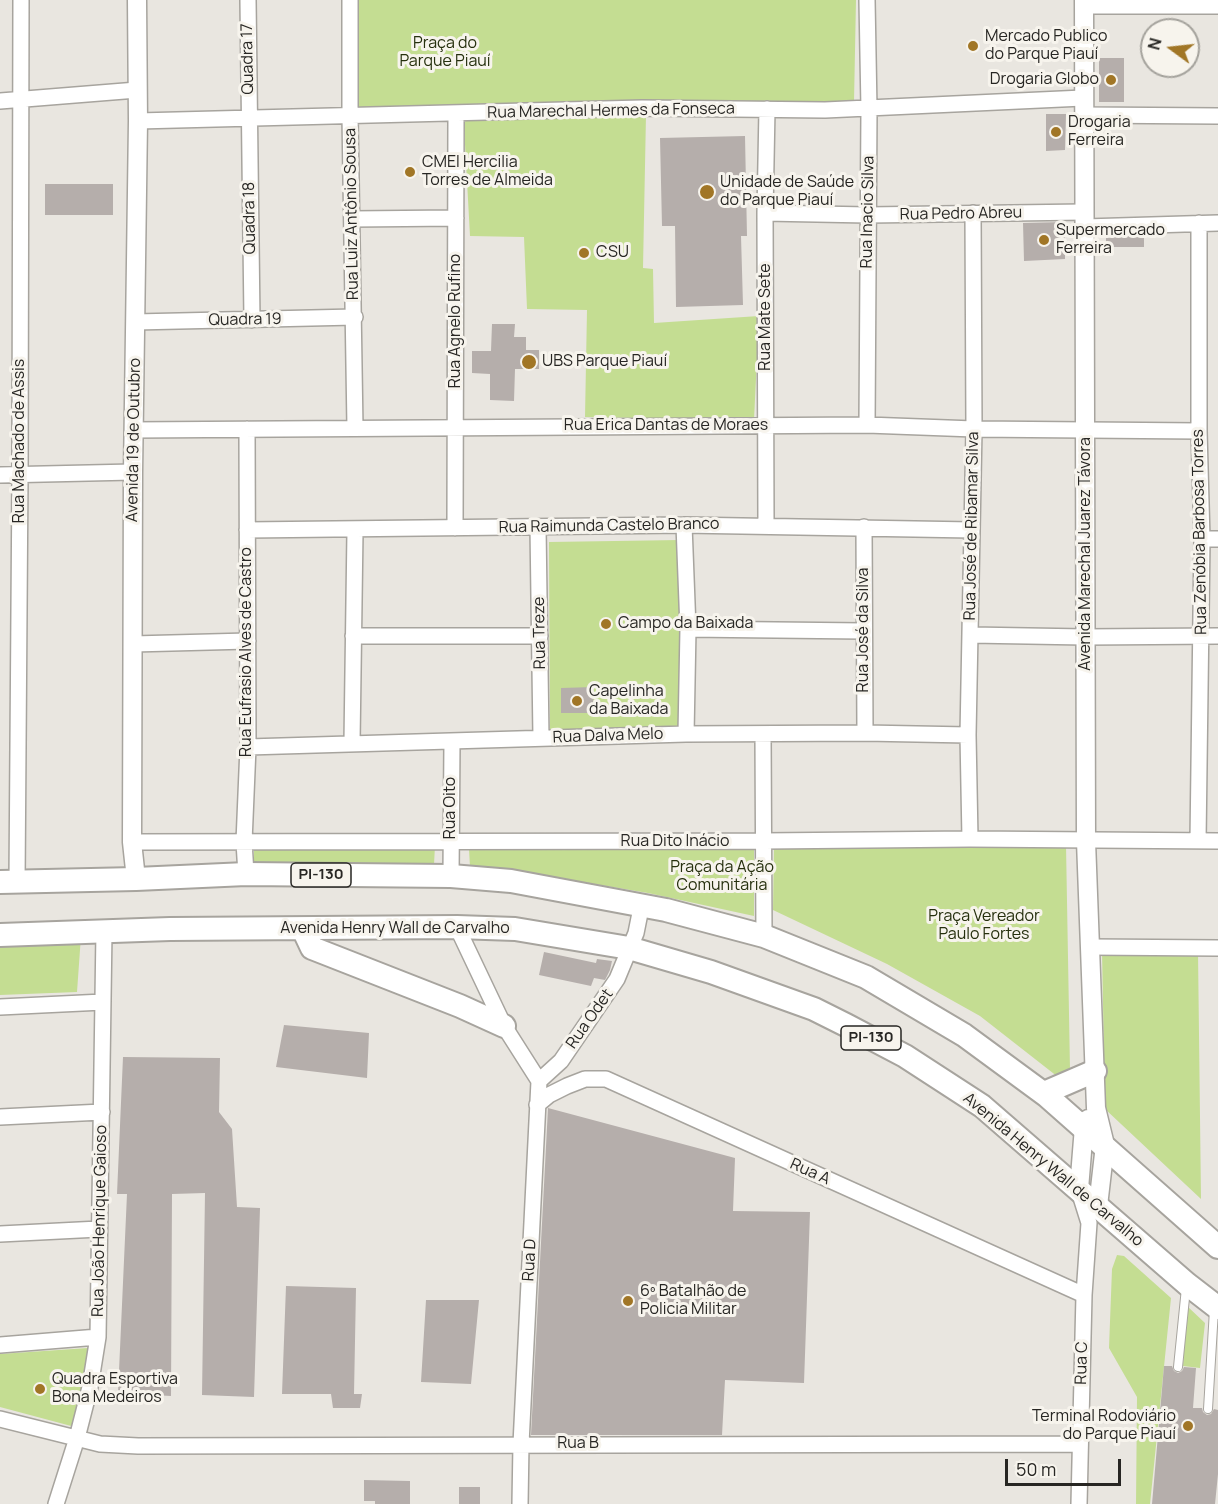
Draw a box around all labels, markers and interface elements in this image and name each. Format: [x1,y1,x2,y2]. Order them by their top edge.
north arrow [1140,18,1200,78]
street label: Quadra 17 [238,23,258,95]
place label: Mercado Publico do Parque Piauí [985,27,1107,65]
park label: Praça do Parque Piauí [399,34,491,72]
text: N [1142,35,1167,52]
marker: Mercado Publico do Parque Piauí [966,39,980,53]
place label: Drogaria Globo [990,70,1099,90]
marker: Drogaria Globo [1104,73,1118,87]
street label: Rua Marechal Hermes da Fonseca [487,99,735,123]
place label: Drogaria Ferreira [1068,113,1131,151]
marker: Drogaria Ferreira [1049,125,1063,139]
street label: Rua Luiz Antônio Sousa [341,128,363,300]
place label: CMEI Hercilia Torres de Almeida [422,153,553,191]
street label: Rua Inacio Silva [857,155,879,269]
marker: CMEI Hercilia Torres de Almeida [403,165,417,179]
place label: Unidade de Saúde do Parque Piauí [720,173,854,211]
street label: Quadra 18 [240,182,260,254]
marker: Unidade de Saúde do Parque Piauí [698,183,716,201]
street label: Rua Pedro Abreu [900,203,1022,225]
place label: Supermercado Ferreira [1056,221,1165,259]
marker: Supermercado Ferreira [1037,233,1051,247]
place label: CSU [596,243,629,263]
marker: CSU [577,246,591,260]
street label: Rua Agnelo Rufino [446,254,466,388]
street label: Rua Mate Sete [756,263,776,371]
street label: Quadra 19 [208,310,282,330]
place label: UBS Parque Piauí [542,352,667,372]
marker: UBS Parque Piauí [520,353,538,371]
street label: Avenida 19 de Outubro [123,358,145,522]
street label: Rua Machado de Assis [10,359,30,523]
street label: Rua Erica Dantas de Moraes [564,416,768,436]
street label: Rua Zenóbia Barbosa Torres [1189,429,1211,635]
street label: Rua José de Ribamar Silva [961,431,983,621]
street label: Avenida Marechal Juarez Távora [1076,437,1096,671]
street label: Rua Raimunda Castelo Branco [498,514,720,538]
street label: Rua Eufrasio Alves de Castro [237,547,257,757]
street label: Rua José da Silva [854,568,874,692]
street label: Rua Treze [530,597,550,669]
place label: Campo da Baixada [618,614,753,634]
marker: Campo da Baixada [599,617,613,631]
place label: Capelinha da Baixada [589,682,668,720]
marker: Capelinha da Baixada [570,694,584,708]
street label: Rua Dalva Melo [552,724,664,748]
street label: Rua Oito [441,777,461,839]
street label: Rua Dito Inácio [621,832,729,852]
park label: Praça da Ação Comunitária [670,858,774,896]
road number: PI-130 [291,863,351,887]
park label: Praça Vereador Paulo Fortes [928,907,1040,945]
street label: Avenida Henry Wall de Carvalho [280,919,510,939]
street label: Rua Odet [562,985,618,1053]
road number: PI-130 [841,1026,901,1050]
street label: Avenida Henry Wall de Carvalho [959,1089,1147,1251]
street label: Rua João Henrique Gaioso [89,1125,111,1317]
street label: Rua A [787,1155,833,1189]
street label: Rua D [519,1238,541,1282]
place label: 6º Batalhão de Policia Militar [640,1282,746,1320]
marker: 6º Batalhão de Policia Militar [621,1294,635,1308]
street label: Rua C [1072,1341,1092,1385]
place label: Quadra Esportiva Bona Medeiros [52,1370,178,1408]
marker: Quadra Esportiva Bona Medeiros [33,1382,47,1396]
place label: Terminal Rodoviário do Parque Piauí [1032,1407,1176,1445]
marker: Terminal Rodoviário do Parque Piauí [1181,1419,1195,1433]
street label: Rua B [557,1434,599,1454]
scale bar [1008,1447,1124,1485]
text: 50 m [1016,1457,1056,1481]

